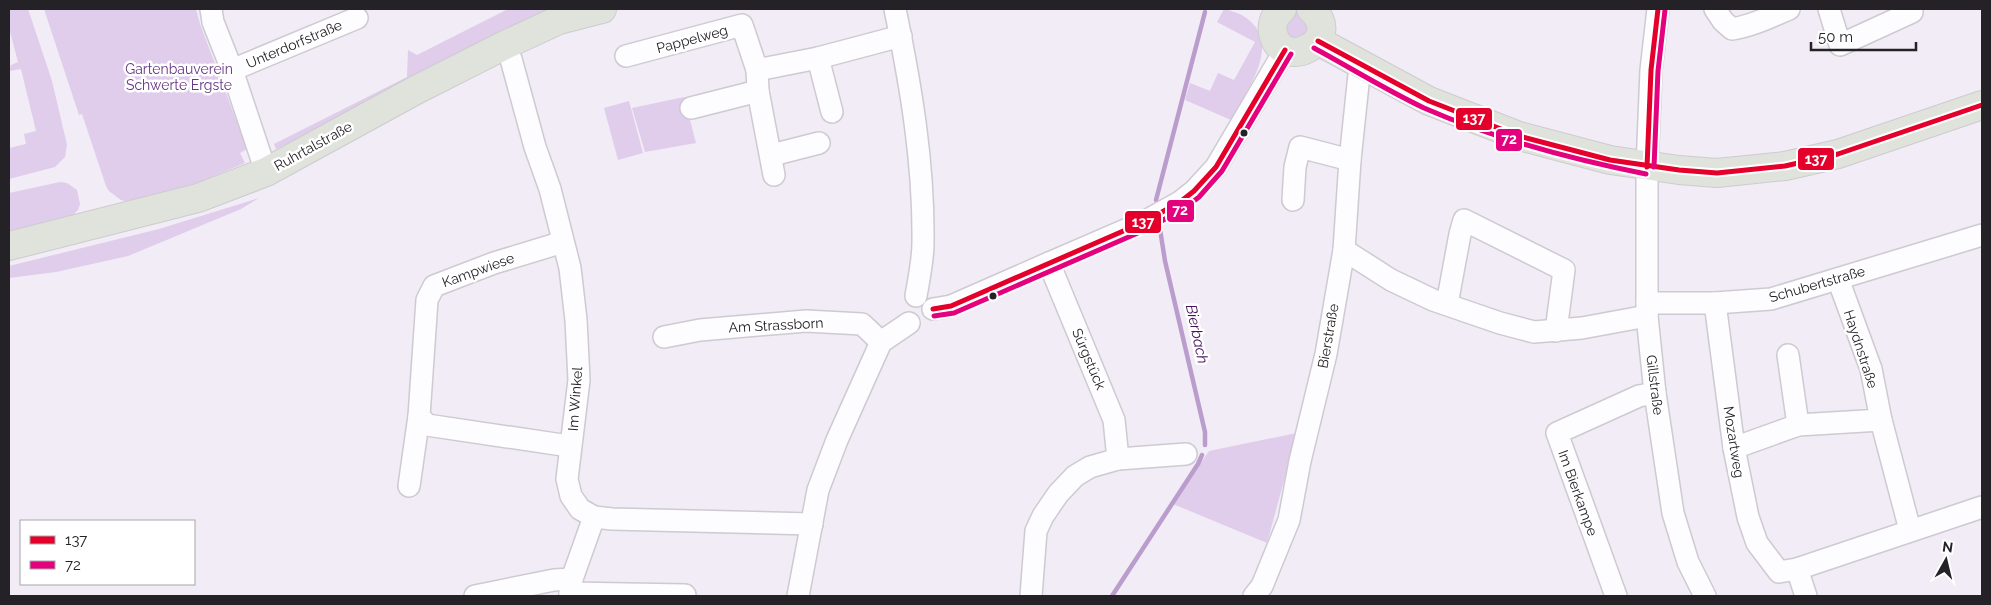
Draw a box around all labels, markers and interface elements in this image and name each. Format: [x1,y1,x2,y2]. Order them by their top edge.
street label: Unterdorfstraße [244,17,344,71]
scale bar [1811,20,1916,52]
street label: Pappelweg [655,22,729,56]
text: 50 m [1818,28,1853,46]
park label: Gartenbauverein Schwerte Ergste [125,61,233,93]
line badge: 137 [1455,107,1493,131]
text: 137 [1463,110,1485,126]
street label: Ruhrtalstraße [271,118,355,174]
unlabelled marker [1239,128,1249,138]
line badge: 72 [1495,128,1523,152]
text: 72 [1501,131,1517,147]
line badge: 137 [1797,147,1835,171]
text: 137 [1805,151,1827,167]
line badge: 72 [1166,199,1195,223]
text: 72 [1172,202,1188,218]
line badge: 137 [1124,210,1162,234]
text: 137 [1132,214,1154,230]
street label: Kampwiese [440,250,516,290]
street label: Schubertstraße [1767,263,1867,305]
unlabelled marker [988,291,998,301]
street label: Bierstraße [1314,302,1342,370]
water label: Bierbach [1182,303,1212,365]
street label: Haydnstraße [1841,308,1881,390]
street label: Am Strassborn [728,315,824,335]
street label: Sürgstück [1069,326,1109,393]
street label: Gillstraße [1643,354,1667,416]
street label: Im Winkel [565,366,585,432]
street label: Mozartweg [1720,405,1748,479]
street label: Im Bierkampe [1555,448,1601,538]
legend [20,520,195,585]
text: 137 [65,531,87,549]
north arrow [1921,535,1971,585]
text: N [1941,538,1954,556]
text: 72 [65,556,81,574]

